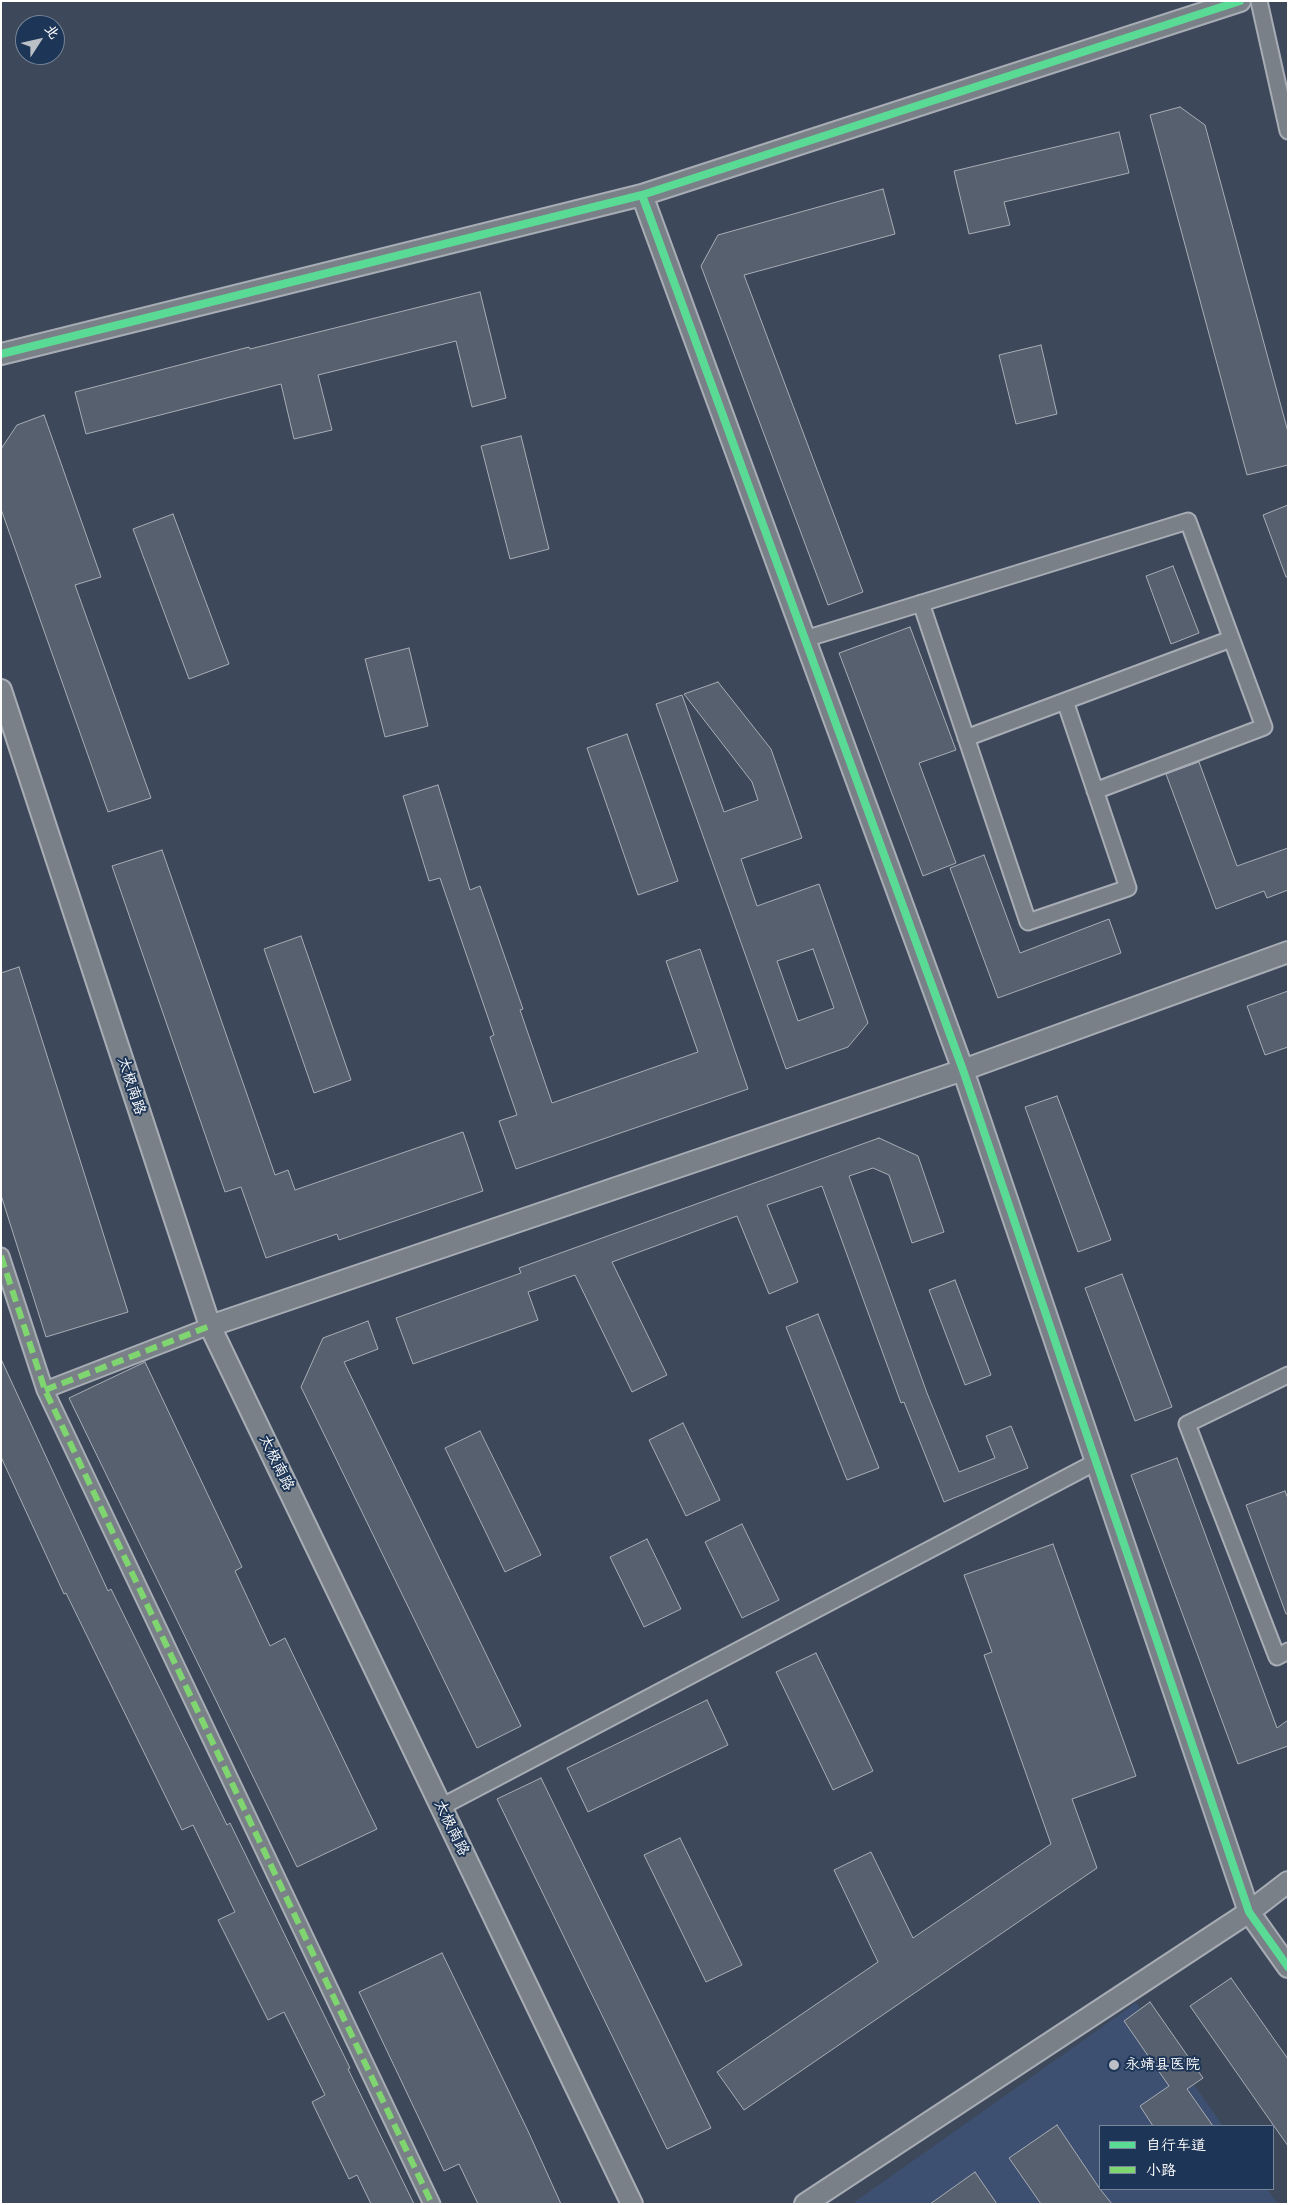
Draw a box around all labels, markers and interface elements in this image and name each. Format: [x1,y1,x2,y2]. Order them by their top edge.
north arrow [15,15,65,65]
text: 北 [38,19,66,45]
street label: 太极南路 [113,1055,149,1117]
street label: 太极南路 [255,1432,297,1494]
street label: 太极南路 [430,1797,472,1859]
place label: 永靖县医院 [1125,2056,1200,2074]
marker: 永靖县医院 [1107,2058,1121,2072]
legend [1099,2125,1274,2190]
text: 自行车道 [1146,2132,1206,2158]
text: 小路 [1146,2157,1176,2183]

